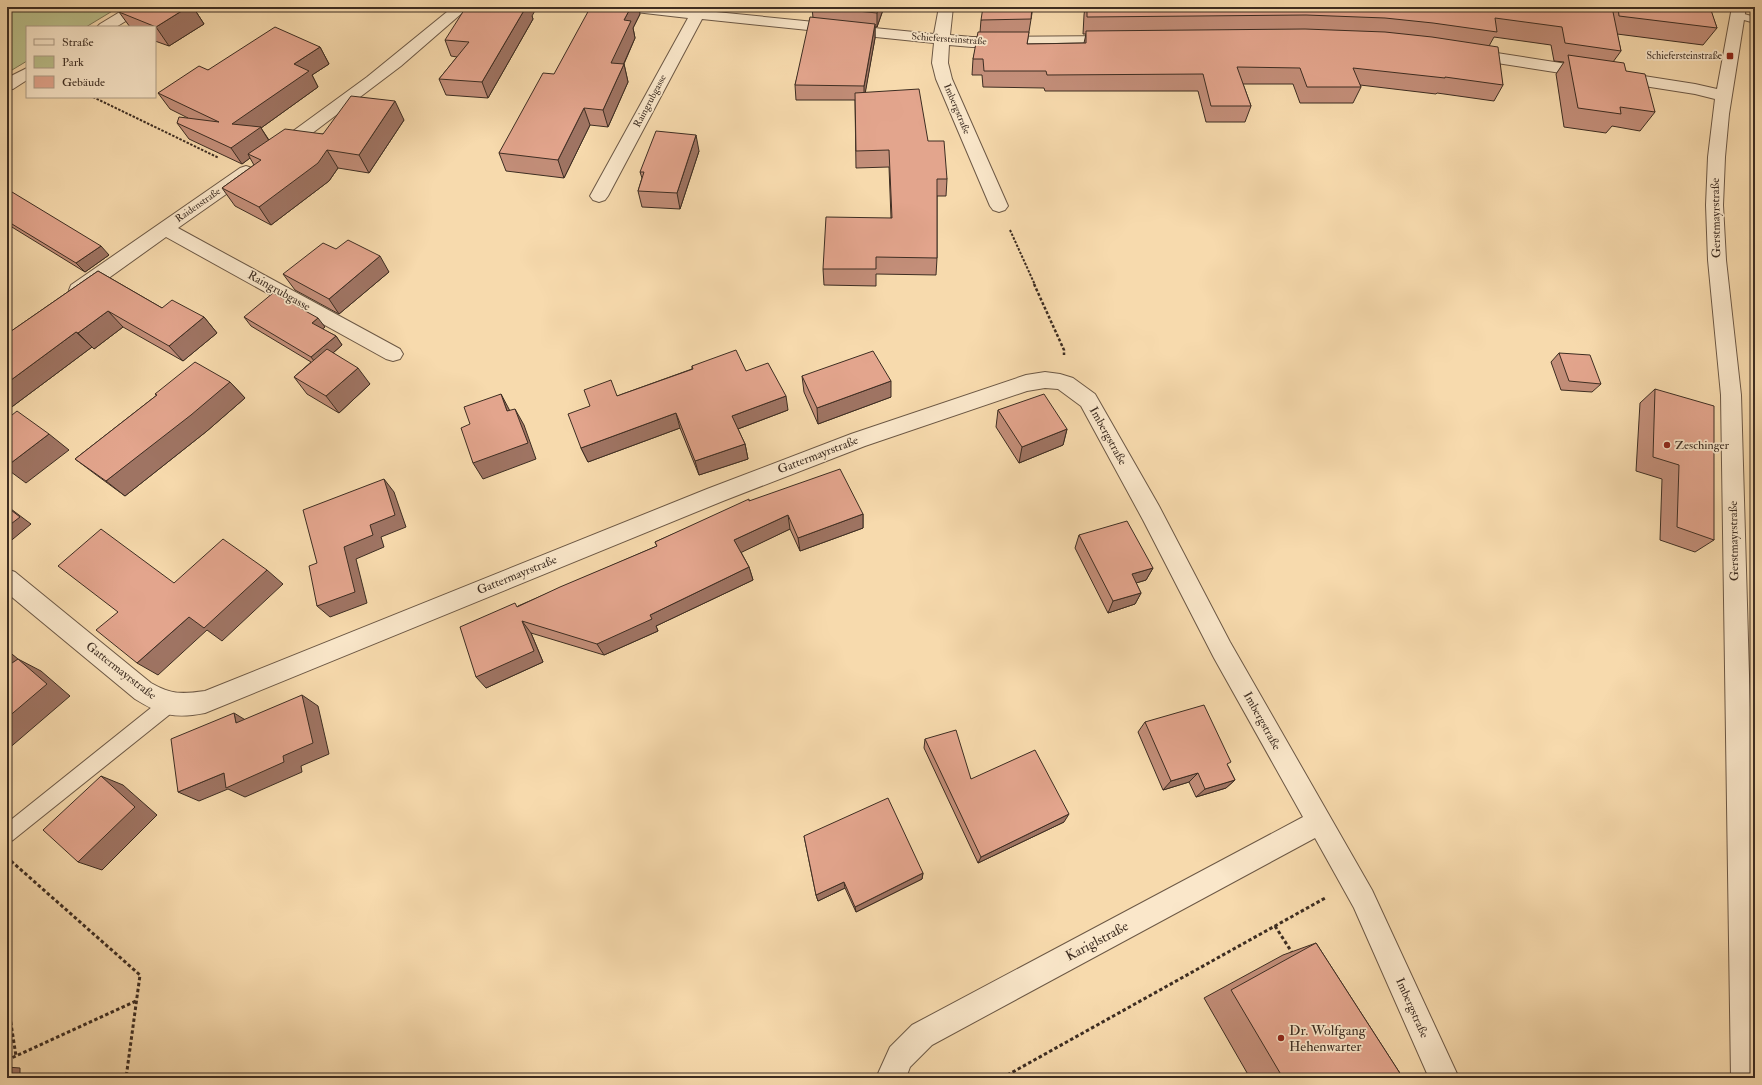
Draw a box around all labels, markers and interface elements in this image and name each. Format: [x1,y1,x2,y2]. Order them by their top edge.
legend [26,26,156,98]
street label: Schiefersteinstraße [911,30,987,48]
text: Straße [62,35,93,50]
place label: Schiefersteinstraße [1647,50,1722,62]
marker: Schiefersteinstraße [1725,51,1735,61]
text: Park [62,55,84,70]
street label: Raingrubgasse [631,73,669,129]
text: Gebäude [62,75,105,90]
street label: Imbergstraße [941,82,973,136]
street label: Gerstmayrstraße [1708,178,1724,258]
street label: Raidenstraße [173,185,223,225]
street label: Raingrubgasse [245,268,313,314]
street label: Imbergstraße [1086,404,1130,468]
street label: Gattermayrstraße [776,433,860,477]
place label: Zeschinger [1675,438,1730,453]
marker: Zeschinger [1662,440,1672,450]
street label: Gerstmayrstraße [1726,501,1742,581]
street label: Gattermayrstraße [475,552,559,598]
street label: Gattermayrstraße [83,639,159,703]
street label: Imbergstraße [1240,689,1284,753]
street label: Kariglstraße [1063,917,1131,965]
street label: Imbergstraße [1392,976,1432,1040]
place label: Dr. Wolfgang Hehenwarter [1289,1022,1367,1055]
marker: Dr. Wolfgang Hehenwarter [1276,1033,1286,1043]

